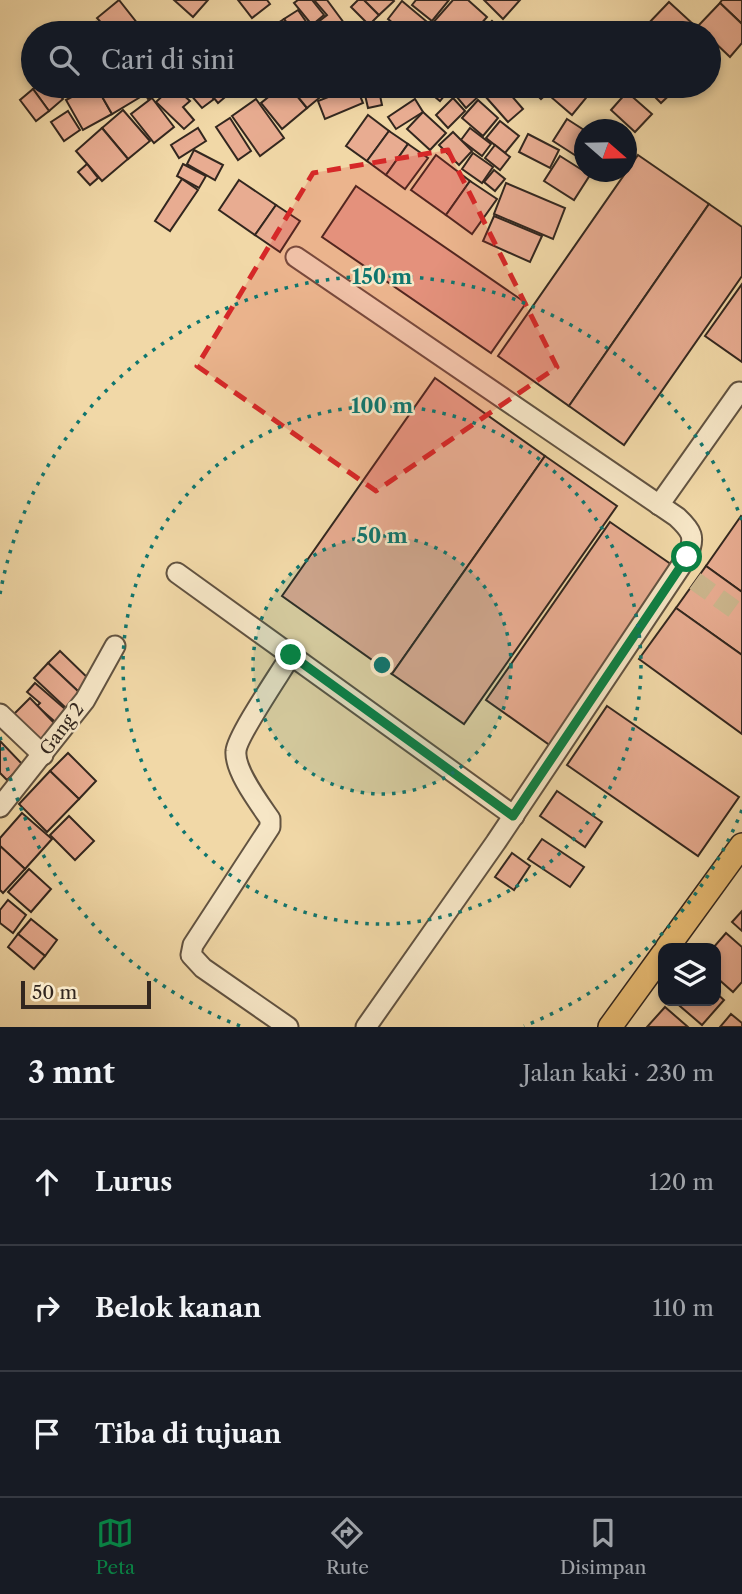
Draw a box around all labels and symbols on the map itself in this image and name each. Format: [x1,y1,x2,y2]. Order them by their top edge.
north arrow [574,119,637,182]
text: 150 m [352,264,412,289]
text: 100 m [351,393,413,418]
text: 50 m [356,523,408,548]
route start [671,541,702,572]
route end [275,639,306,670]
centre of rings [370,653,394,677]
street label: Gang 2 [35,698,89,760]
scale bar [21,978,150,1010]

